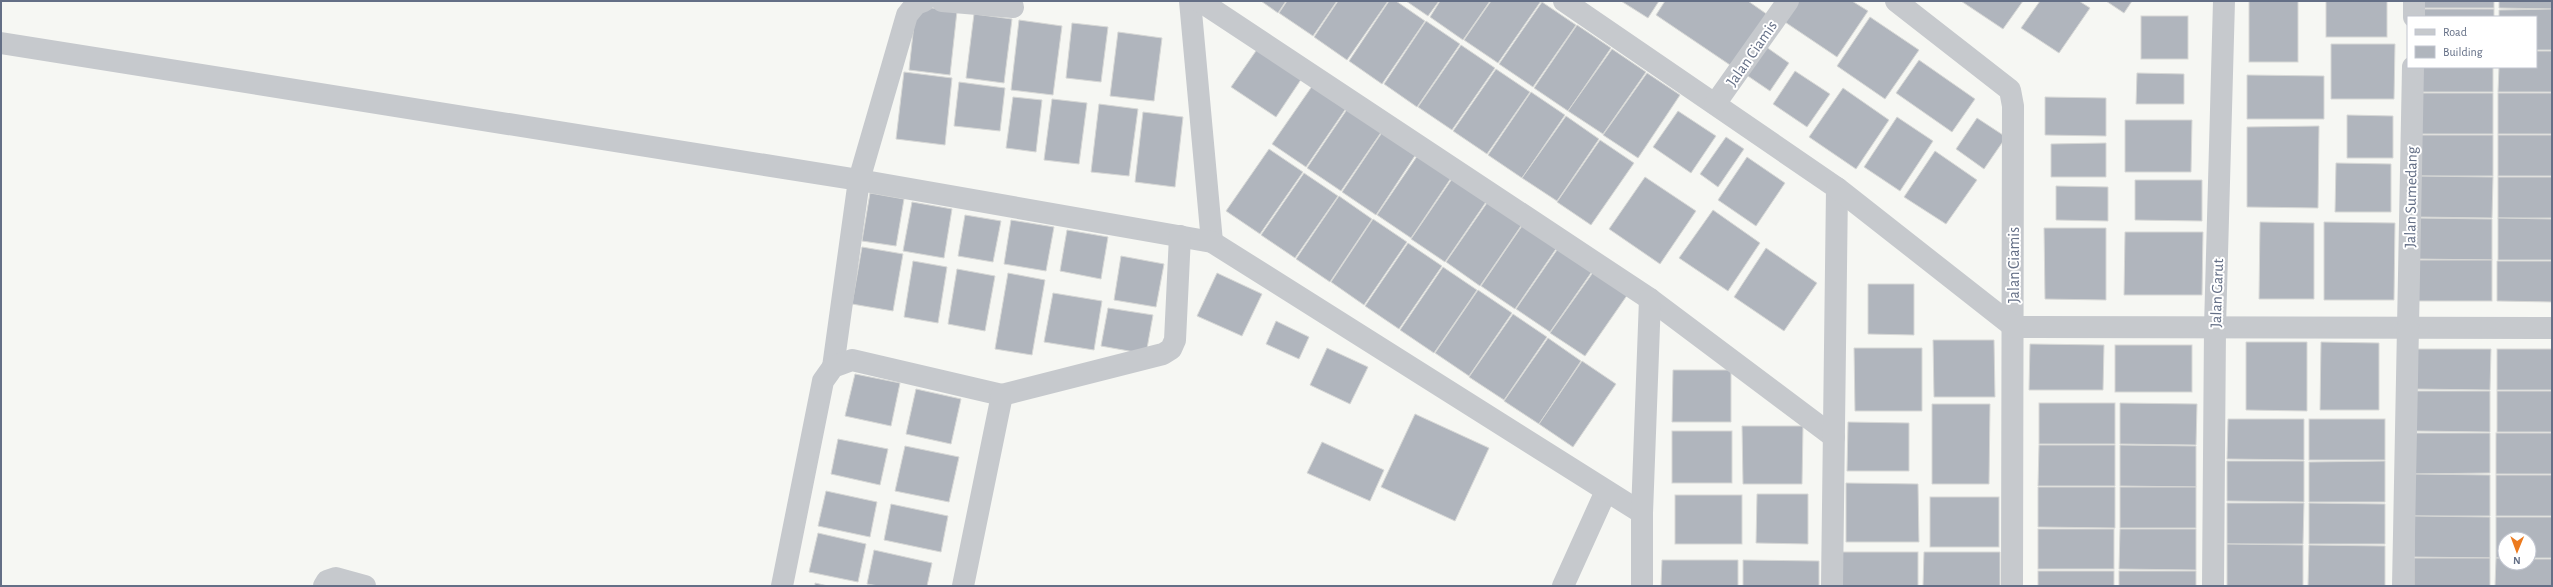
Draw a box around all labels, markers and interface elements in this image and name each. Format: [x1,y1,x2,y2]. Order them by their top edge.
legend [2407,16,2537,68]
street label: Jalan Ciamis [1723,18,1780,89]
text: Road [2443,26,2467,38]
text: Building [2443,46,2483,58]
street label: Jalan Sumedang [2402,146,2420,248]
street label: Jalan Ciamis [2006,227,2022,303]
street label: Jalan Garut [2208,258,2226,328]
north arrow [2497,531,2537,571]
text: N [2513,555,2521,566]

